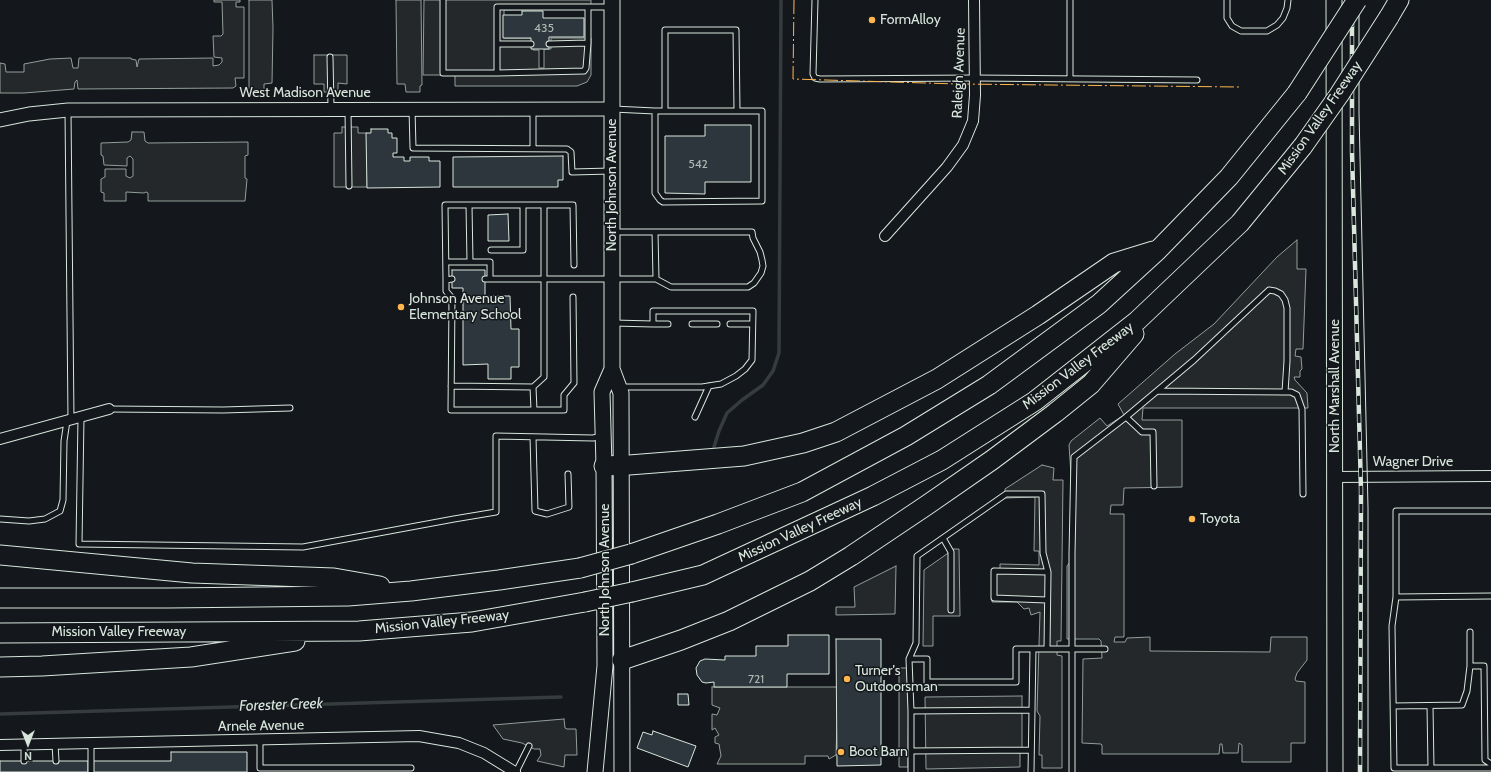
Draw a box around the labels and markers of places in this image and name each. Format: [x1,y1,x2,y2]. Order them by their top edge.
place label: FormAlloy [880,12,941,28]
marker: FormAlloy [867,15,877,25]
place label: Johnson Avenue Elementary School [409,291,521,324]
marker: Johnson Avenue Elementary School [396,302,406,312]
place label: Toyota [1200,511,1240,527]
marker: Toyota [1187,514,1197,524]
place label: Turner's Outdoorsman [855,663,938,696]
marker: Turner's Outdoorsman [842,674,852,684]
place label: Boot Barn [849,744,908,760]
marker: Boot Barn [836,747,846,757]

